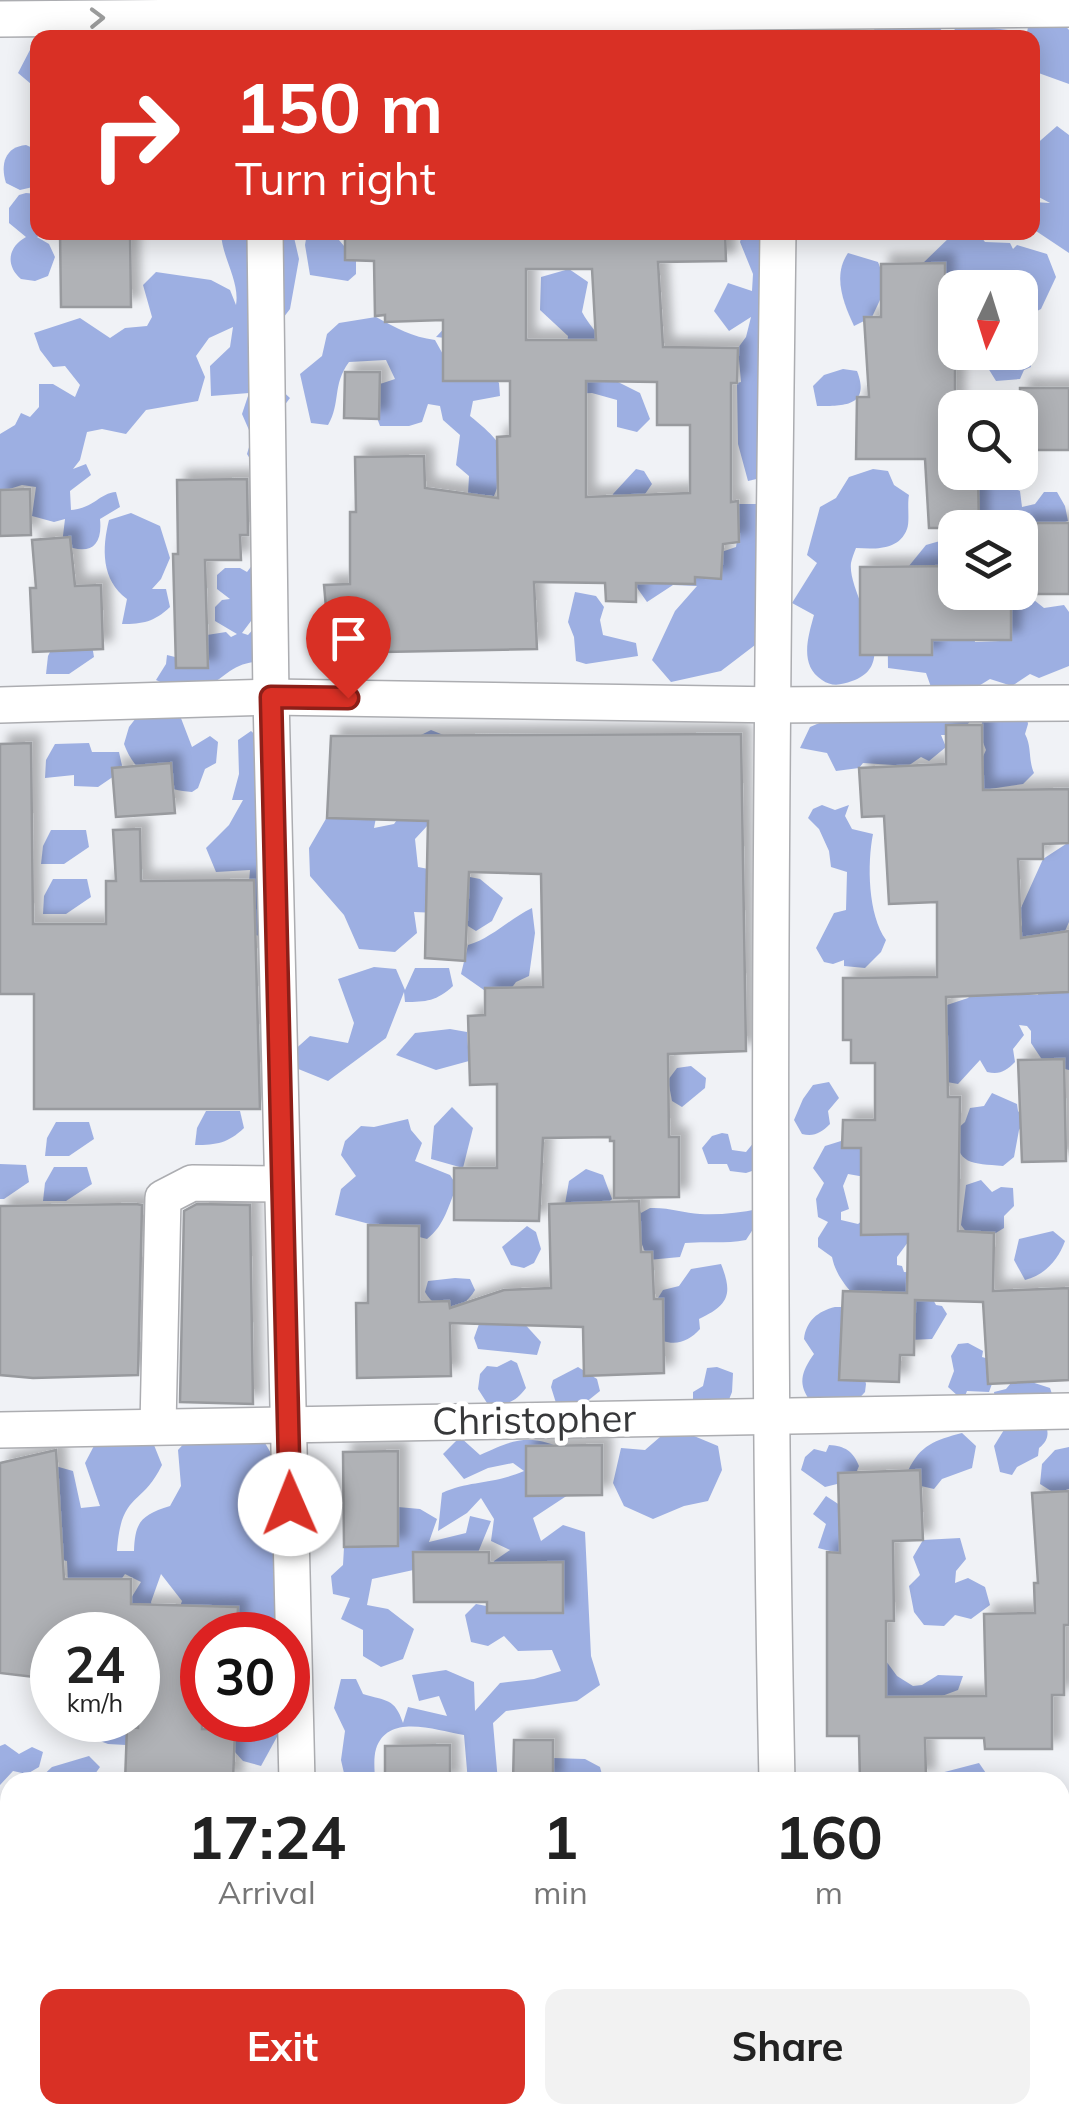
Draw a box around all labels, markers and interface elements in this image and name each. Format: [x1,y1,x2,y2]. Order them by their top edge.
one-way arrow [90,7,106,29]
text: 150 m [235,63,443,151]
icon: right [70,70,200,200]
text: Turn right [235,150,436,206]
north arrow [938,270,1038,370]
map controls [938,270,1038,610]
button: search [938,390,1038,490]
button: layers [938,510,1038,610]
pin [306,596,391,699]
icon: arrive [321,611,376,666]
street label: Christopher [432,1393,637,1445]
position arrow [238,1452,342,1556]
speed limit sign: 30 [180,1612,310,1742]
text: 24 [65,1633,125,1696]
text: km/h [67,1687,123,1718]
text: 17:24 [187,1799,346,1874]
text: 1 [542,1799,578,1874]
text: 160 [775,1799,883,1874]
text: Arrival [218,1872,316,1912]
text: min [533,1872,588,1912]
text: m [815,1872,843,1912]
button: Exit [40,1989,525,2104]
button: Share [545,1989,1030,2104]

